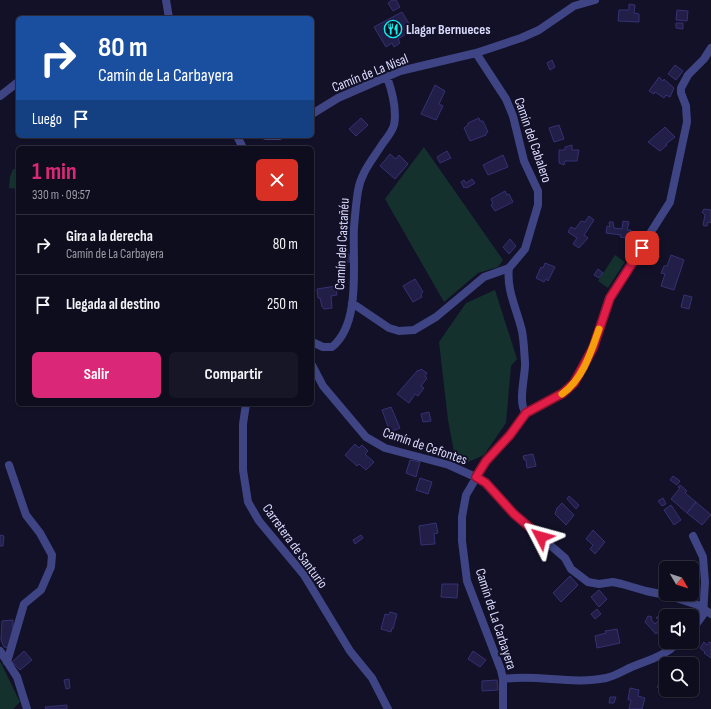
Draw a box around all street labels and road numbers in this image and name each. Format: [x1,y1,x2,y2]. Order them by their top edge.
street label: Camín de La Nisal [329,50,411,96]
street label: Camín del Cabalero [510,95,556,185]
street label: Camín del Castañéu [331,197,353,290]
street label: Camín de Cefontes [381,424,469,468]
street label: Carretera de Santurio [259,500,331,592]
street label: Camín de La Carbayera [472,566,520,672]

